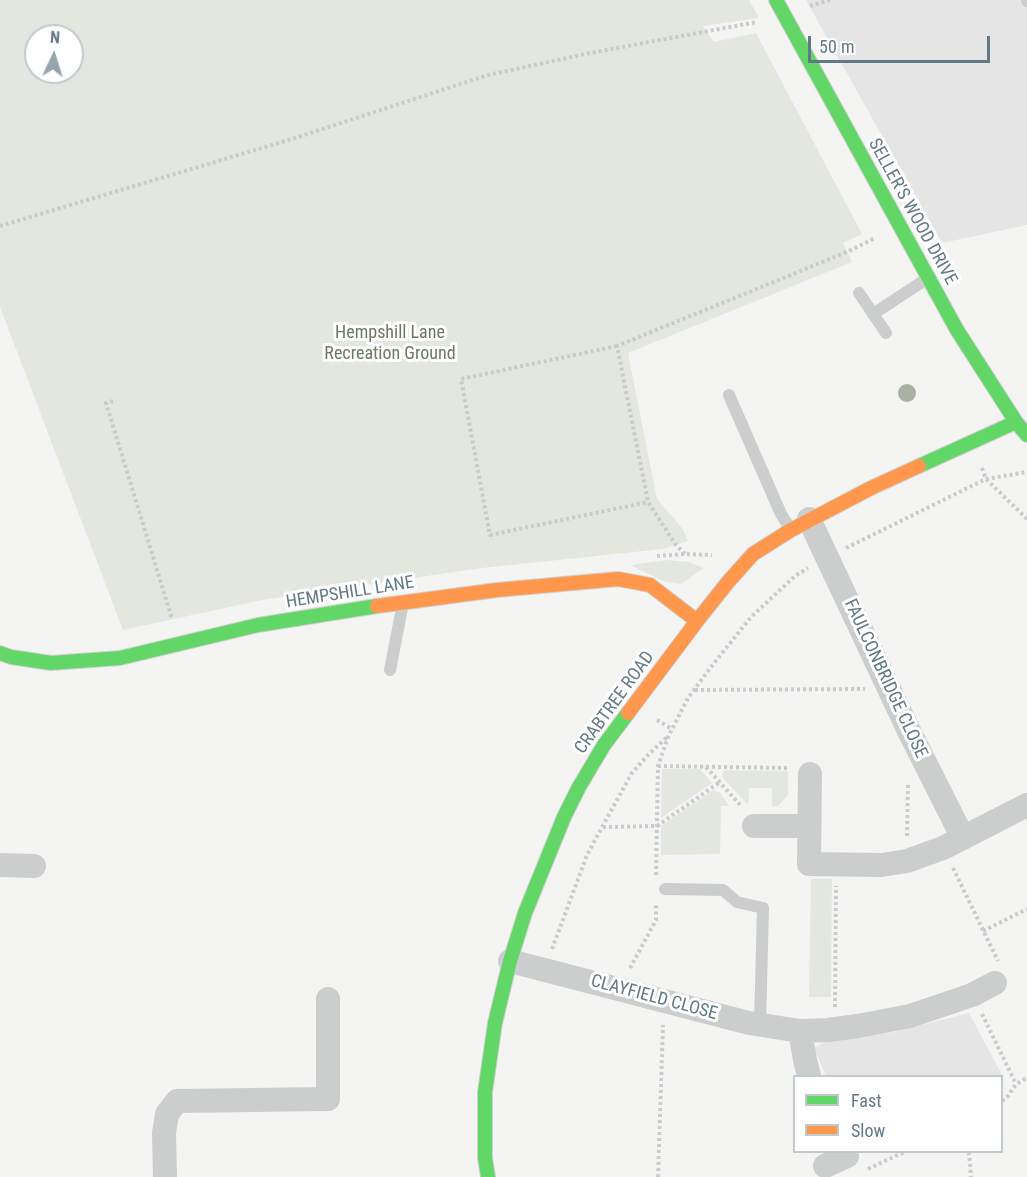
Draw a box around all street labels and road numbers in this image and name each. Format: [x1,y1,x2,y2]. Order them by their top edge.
street label: SELLER'S WOOD DRIVE [863,135,961,289]
street label: HEMPSHILL LANE [285,572,415,614]
street label: FAULCONBRIDGE CLOSE [839,596,931,762]
street label: CRABTREE ROAD [571,647,659,759]
street label: CLAYFIELD CLOSE [588,971,720,1025]

